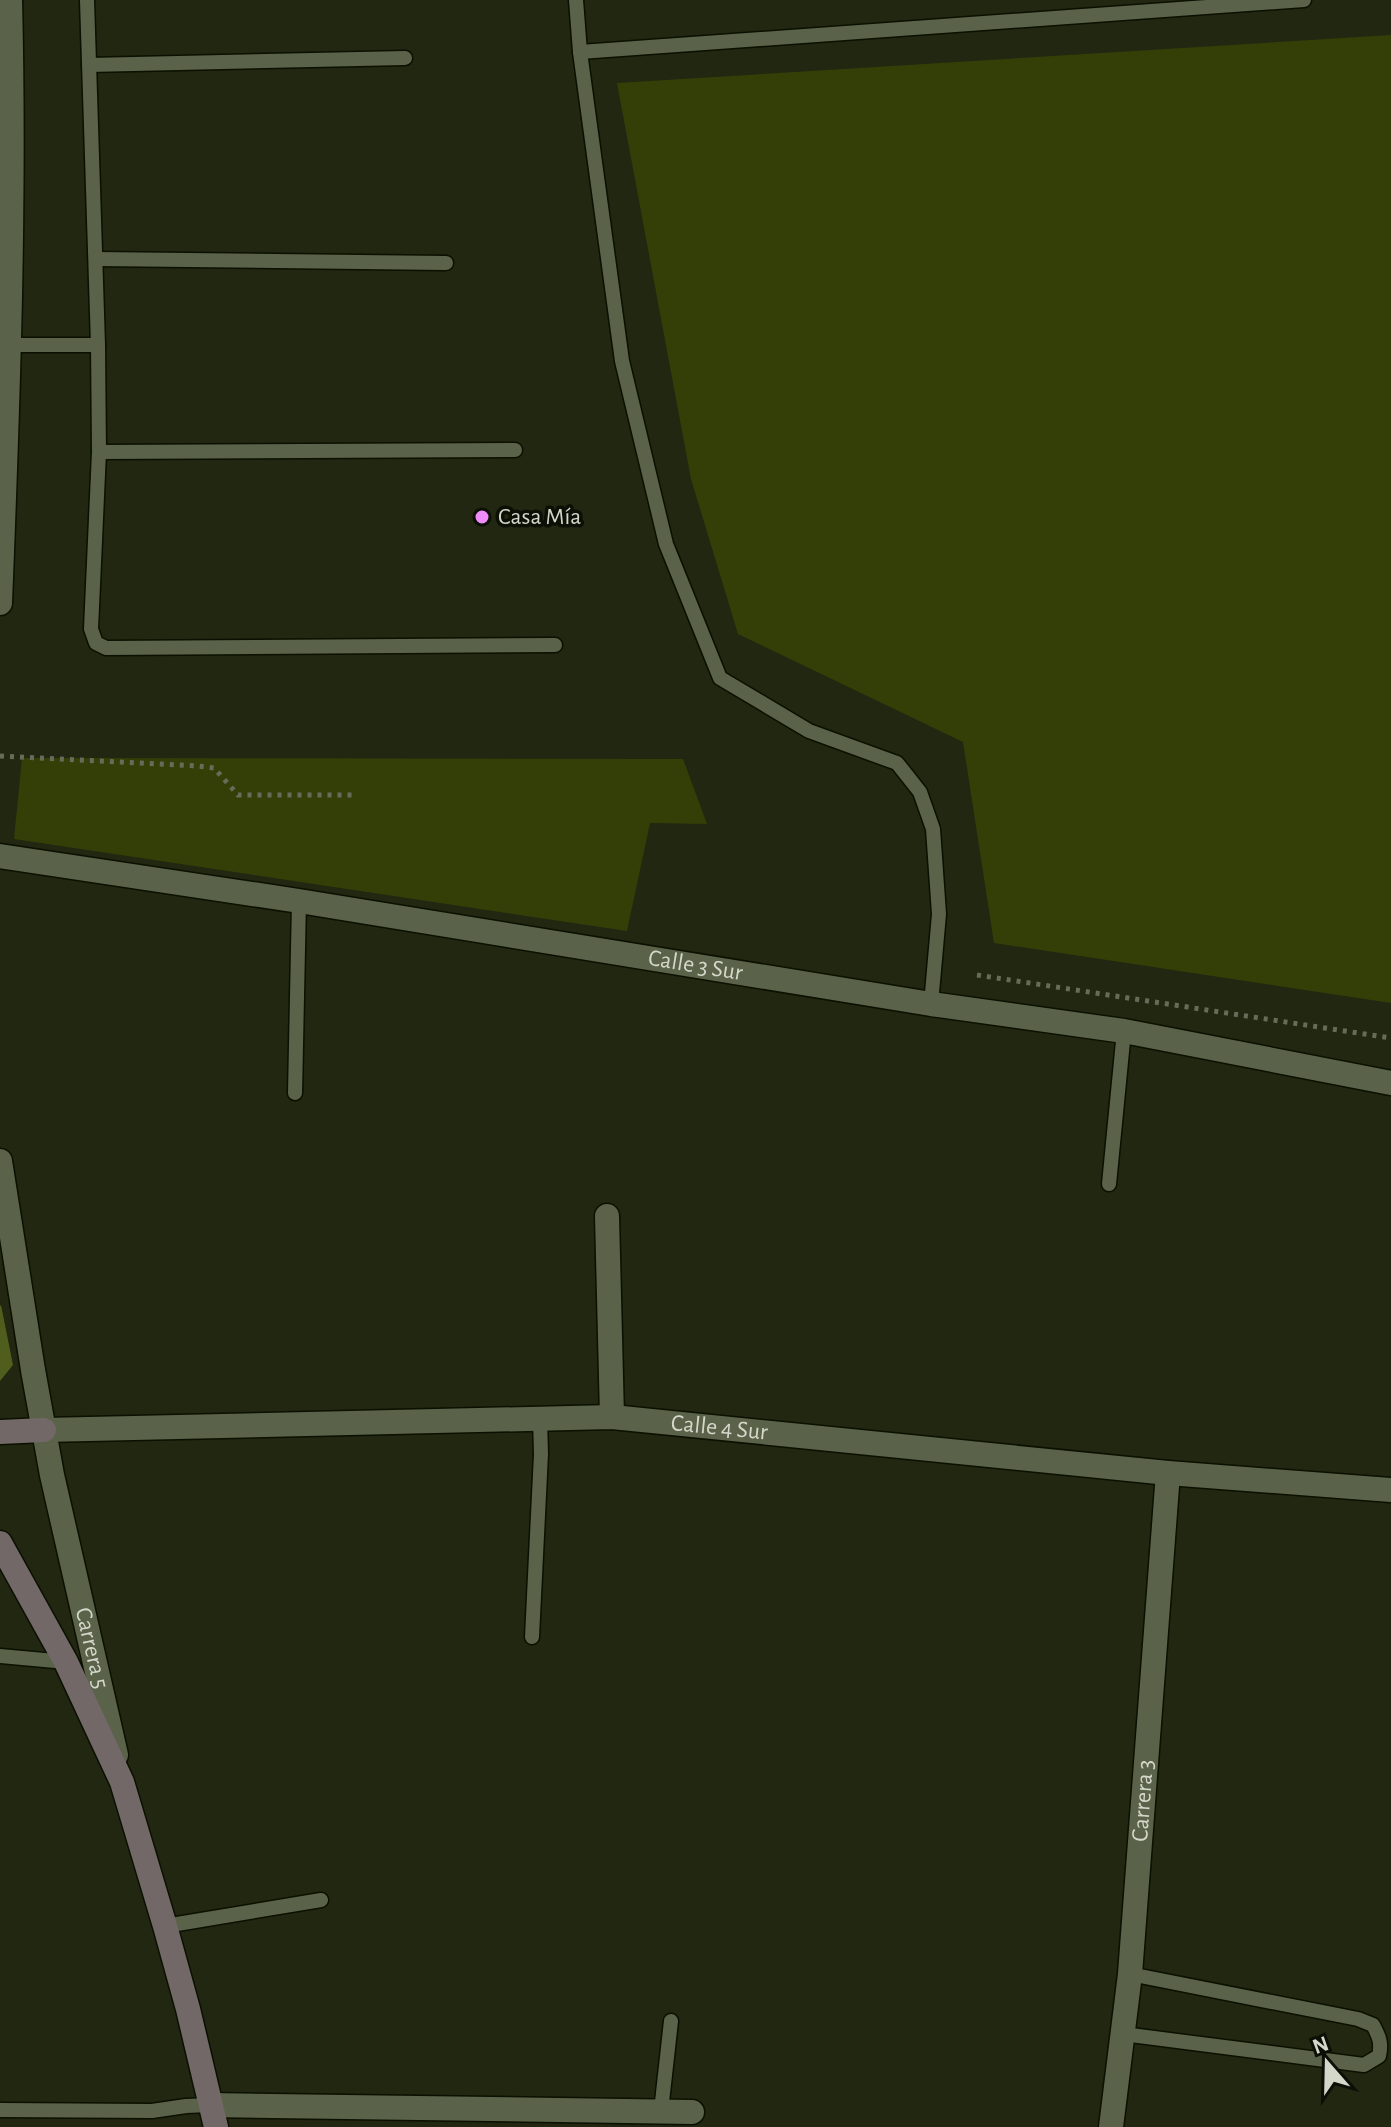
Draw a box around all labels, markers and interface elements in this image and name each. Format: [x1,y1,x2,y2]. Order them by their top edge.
place label: Casa Mía [498,505,581,529]
marker: Casa Mía [473,508,491,526]
street label: Calle 3 Sur [646,946,745,985]
street label: Calle 4 Sur [670,1411,769,1445]
street label: Carrera 5 [71,1605,112,1691]
street label: Carrera 3 [1128,1759,1158,1843]
north arrow [1287,2023,1367,2103]
text: N [1310,2032,1331,2058]

